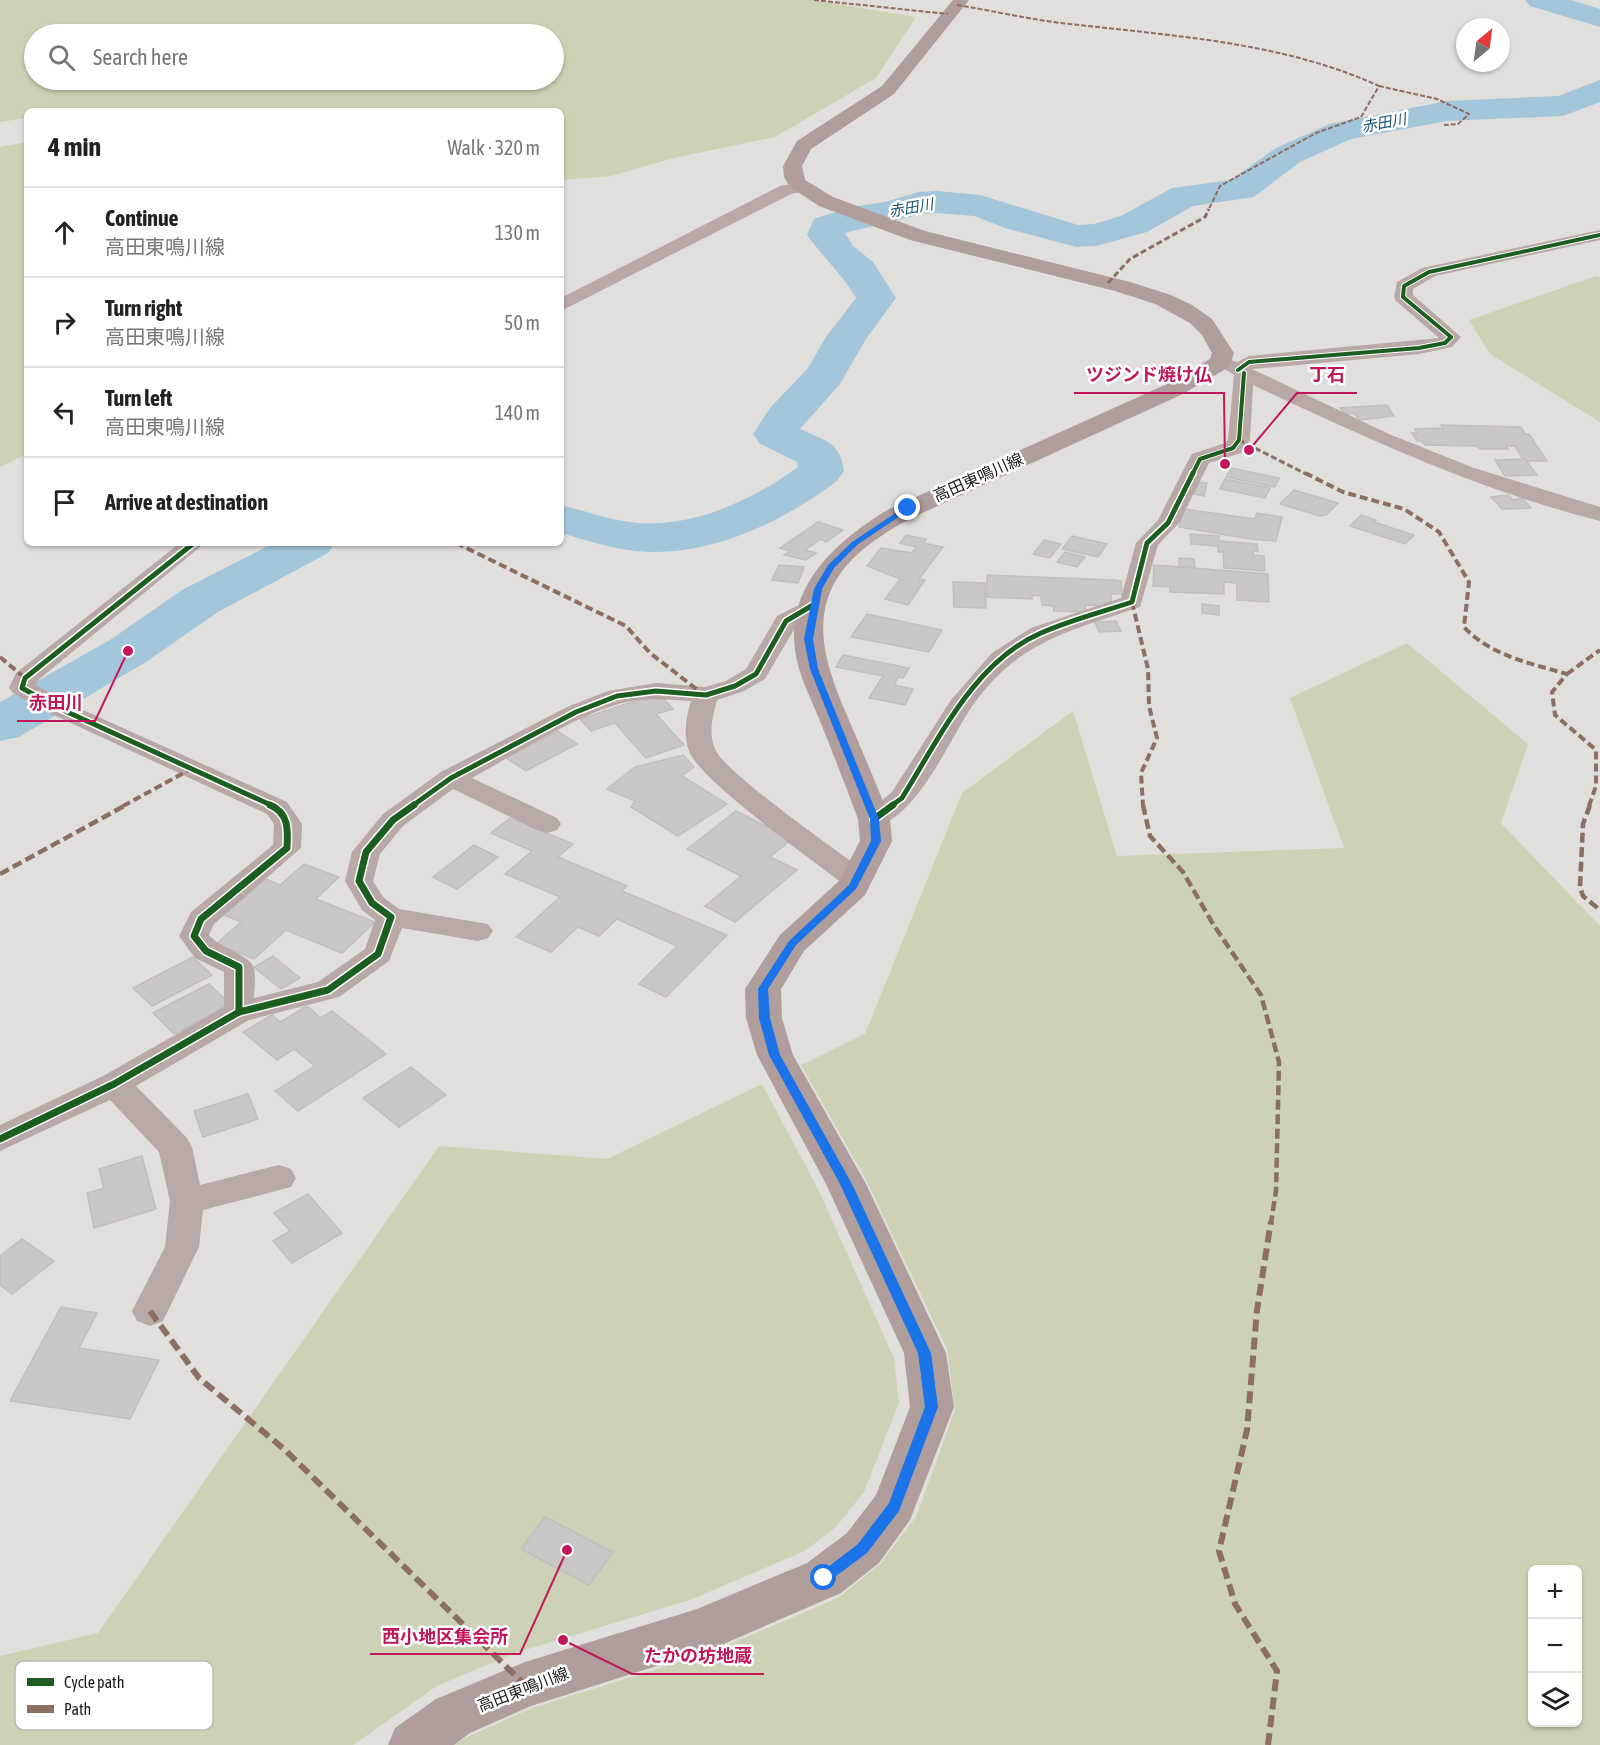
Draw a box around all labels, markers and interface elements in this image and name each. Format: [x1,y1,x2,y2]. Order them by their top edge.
north arrow [1456,18,1510,72]
search box [24,24,564,90]
icon: search [45,41,78,74]
text: Search here [93,44,188,70]
water label: 赤田川 [1360,109,1410,135]
text: 4 min [48,132,101,162]
text: Walk · 320 m [448,136,540,159]
water label: 赤田川 [887,195,937,220]
text: Continue [105,205,179,231]
icon: ahead [48,216,81,249]
text: 130 m [495,221,540,244]
text: 高田東鳴川線 [105,235,225,258]
text: Turn right [105,295,182,321]
icon: right [48,306,81,339]
text: 50 m [504,311,540,334]
text: 高田東鳴川線 [105,325,225,348]
callout: ツジンド焼け仏 [1074,357,1224,393]
callout: 丁石 [1297,357,1357,393]
text: ツジンド焼け仏 [1086,364,1212,385]
text: 丁石 [1309,364,1345,385]
text: Turn left [105,385,172,411]
icon: left [48,396,81,429]
text: 140 m [495,401,540,424]
text: 高田東鳴川線 [105,415,225,438]
street label: 高田東鳴川線 [930,449,1026,505]
icon: arrive [48,486,81,519]
text: Arrive at destination [105,489,268,515]
route end [894,494,920,520]
callout: 赤田川 [17,685,95,721]
text: 赤田川 [29,692,83,713]
route start [810,1564,836,1590]
map controls [1528,1565,1582,1727]
button: + [1528,1565,1582,1619]
callout: 西小地区集会所 [370,1618,520,1654]
button: − [1528,1619,1582,1673]
text: 西小地区集会所 [382,1626,508,1647]
callout: たかの坊地蔵 [632,1638,764,1674]
text: たかの坊地蔵 [644,1645,752,1666]
legend [15,1661,213,1730]
street label: 高田東鳴川線 [475,1663,571,1715]
text: Cycle path [64,1673,124,1692]
button: layers [1528,1673,1582,1727]
text: Path [64,1700,91,1718]

